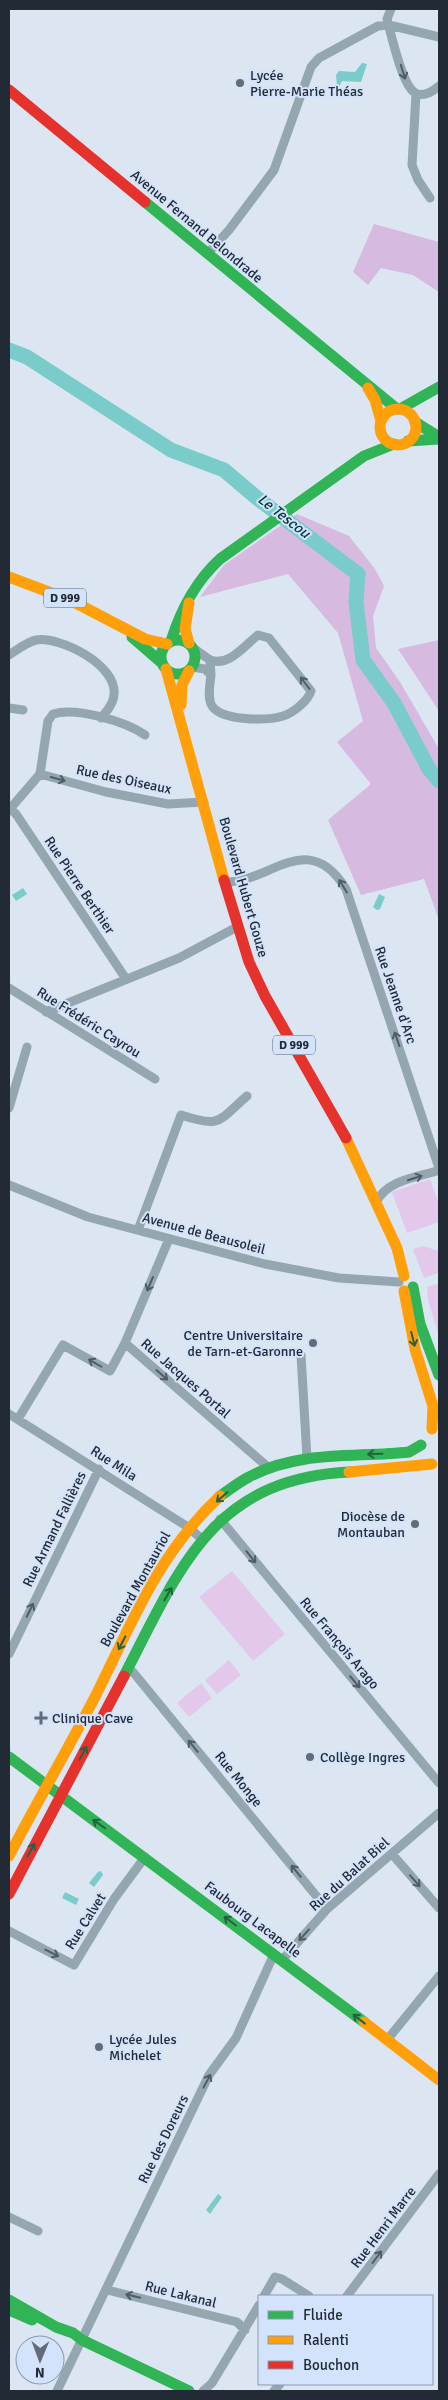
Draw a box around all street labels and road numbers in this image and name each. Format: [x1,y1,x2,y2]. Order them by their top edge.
street label: Avenue Fernand Belondrade [127,166,266,287]
road number: D 999 [44,588,86,608]
street label: Rue des Oiseaux [75,761,174,798]
street label: Boulevard Hubert Gouze [215,815,272,959]
street label: Rue Pierre Berthier [41,833,119,938]
street label: Rue Jeanne d'Arc [371,944,420,1046]
street label: Rue Frédéric Cayrou [34,984,144,1061]
road number: D 999 [273,1036,315,1054]
street label: Avenue de Beausoleil [140,1209,267,1258]
street label: Rue Jacques Portal [137,1335,234,1422]
street label: Rue Mila [87,1442,140,1485]
street label: Rue Armand Fallières [19,1469,90,1590]
street label: Boulevard Montauriol [97,1528,174,1650]
street label: Rue François Arago [296,1594,383,1693]
street label: Rue Monge [211,1748,266,1810]
street label: Rue du Balat Biel [306,1834,393,1915]
street label: Faubourg Lacapelle [201,1877,304,1961]
street label: Rue Calvet [61,1890,109,1953]
street label: Rue des Doreurs [135,2092,192,2186]
street label: Rue Henri Marre [347,2183,420,2271]
street label: Rue Lakanal [143,2277,218,2312]

